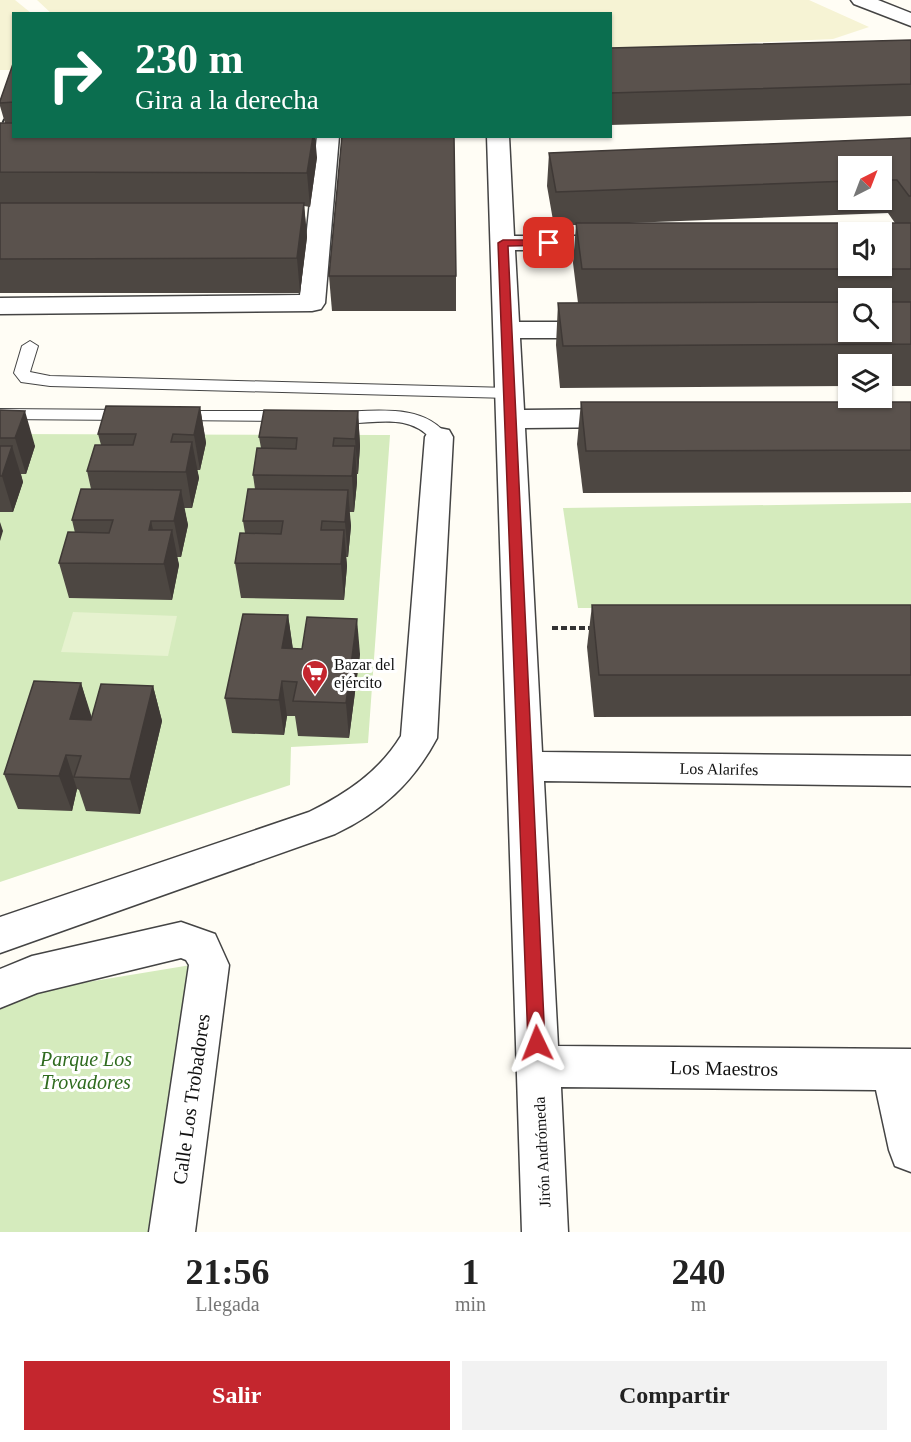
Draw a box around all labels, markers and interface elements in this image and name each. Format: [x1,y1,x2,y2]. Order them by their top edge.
icon: right [36,36,114,114]
text: 230 m [135,36,244,82]
text: Gira a la derecha [135,85,319,115]
north arrow [838,156,892,210]
map controls [838,156,892,408]
pin [523,217,574,268]
button: sound [838,222,892,276]
icon: arrive [532,226,565,259]
button: search [838,288,892,342]
button: layers [838,354,892,408]
place label: Bazar del ejército [334,656,395,692]
supermarket icon: Bazar del ejército [300,658,330,696]
street label: Los Alarifes [680,760,758,778]
position arrow [505,1011,569,1075]
street label: Calle Los Trobadores [168,1012,214,1186]
park label: Parque Los Trovadores [39,1048,132,1093]
street label: Los Maestros [670,1056,779,1080]
street label: Jirón Andrómeda [531,1096,553,1208]
text: 21:56 [185,1252,269,1292]
text: 1 [462,1252,480,1292]
text: 240 [672,1252,726,1292]
text: Llegada [195,1293,260,1315]
text: min [455,1293,486,1315]
text: m [691,1293,706,1315]
button: Salir [24,1361,450,1430]
button: Compartir [462,1361,887,1430]

